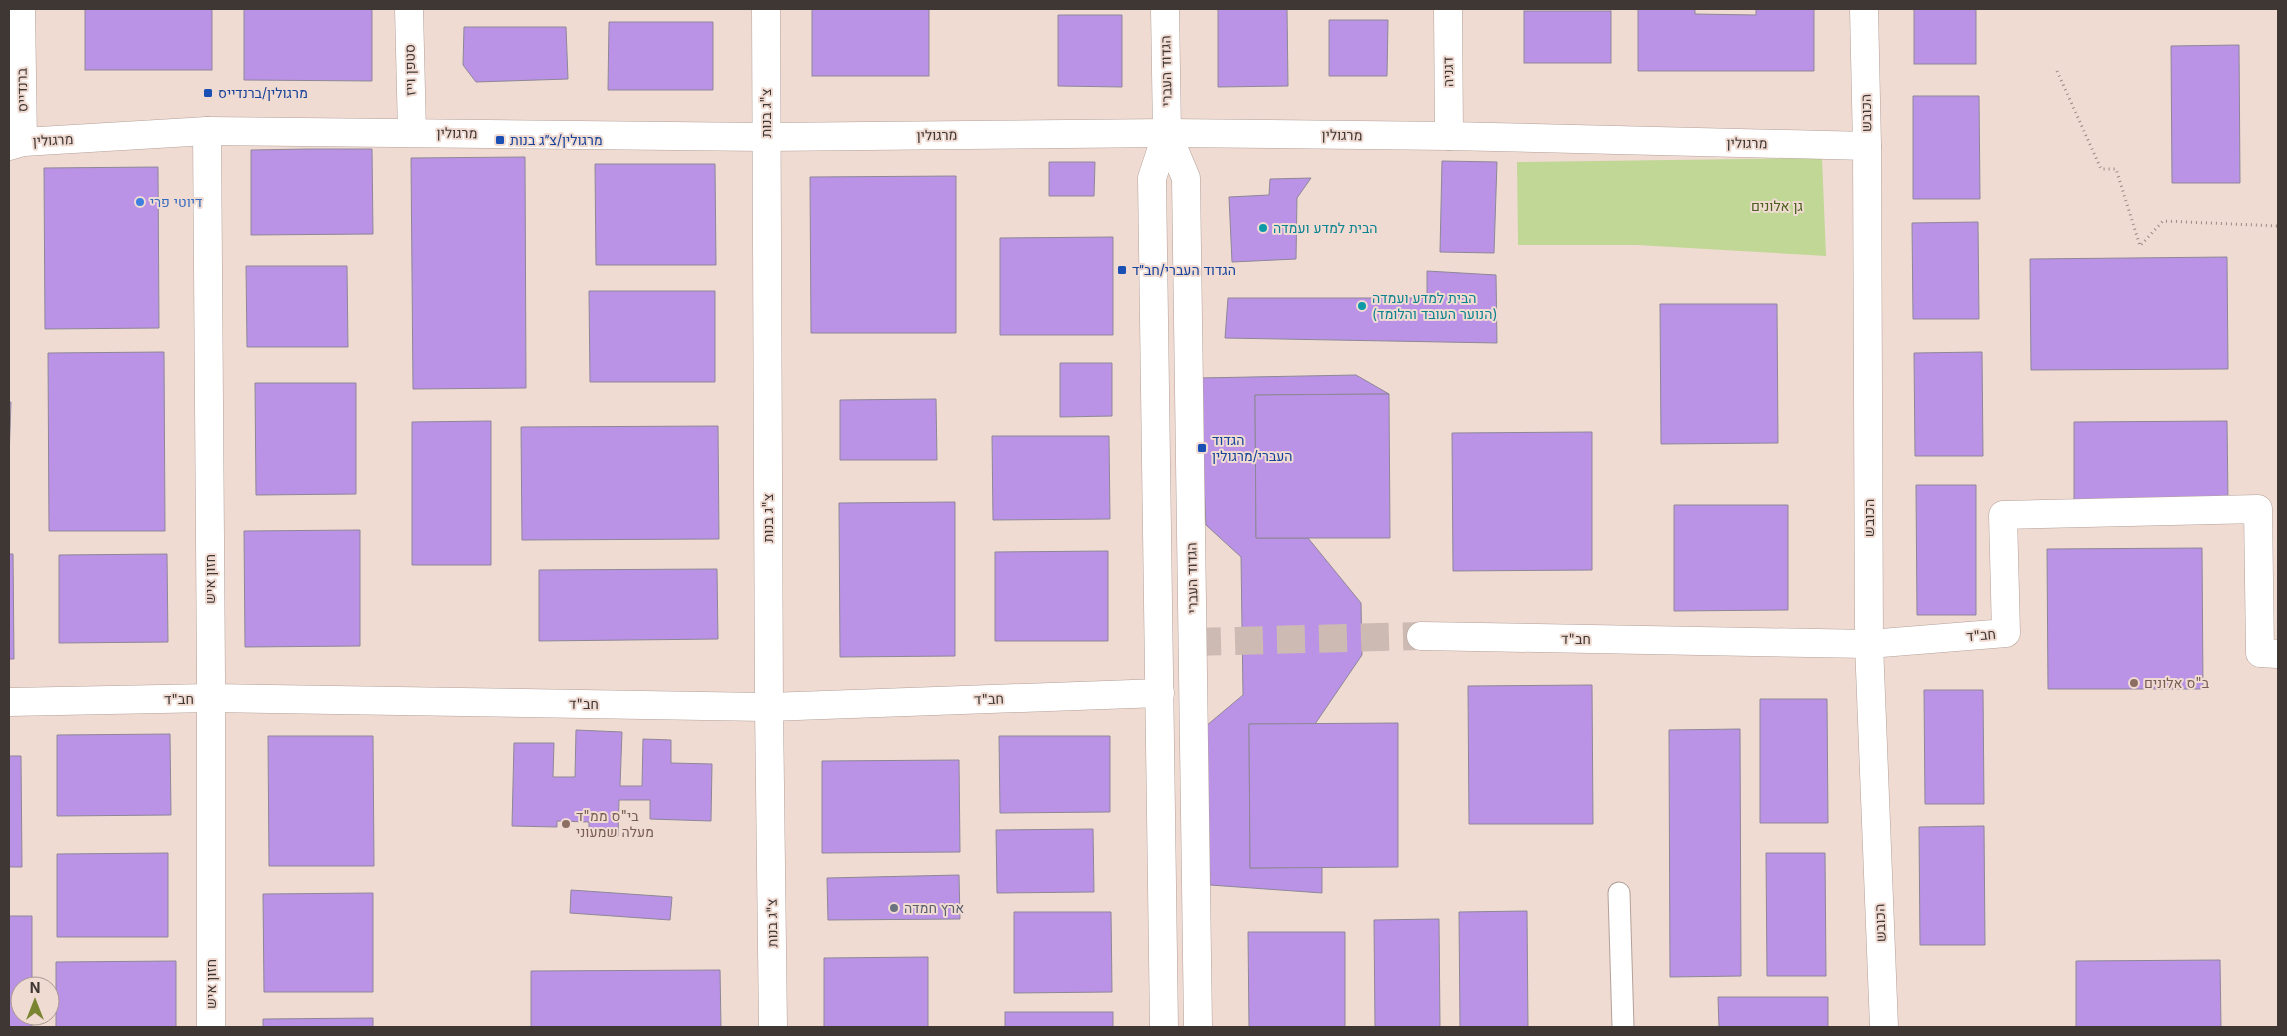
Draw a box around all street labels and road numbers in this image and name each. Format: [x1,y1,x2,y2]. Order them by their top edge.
street label: הגדוד העברי [1156,35,1175,107]
street label: סטפן וייז [401,44,418,96]
street label: דגניה [1439,57,1456,87]
street label: ברנדייס [13,67,30,112]
street label: צ"ג בנות [757,88,774,137]
street label: הכובש [1857,94,1874,132]
street label: מרגולין [436,124,478,141]
street label: מרגולין [916,126,958,143]
street label: מרגולין [1321,126,1363,143]
street label: מרגולין [32,130,74,149]
street label: מרגולין [1726,134,1768,151]
street label: צ"ג בנות [759,493,776,542]
street label: הכובש [1860,499,1877,537]
street label: הגדוד העברי [1182,542,1201,614]
street label: חזון איש [201,554,218,604]
street label: חב"ד [1965,625,1996,644]
street label: חב"ד [1561,630,1591,647]
street label: חב"ד [974,689,1004,708]
street label: חב"ד [164,690,194,707]
street label: חב"ד [569,695,599,712]
street label: צ"ג בנות [763,898,780,948]
street label: הכובש [1870,904,1889,942]
street label: חזון איש [202,959,219,1009]

